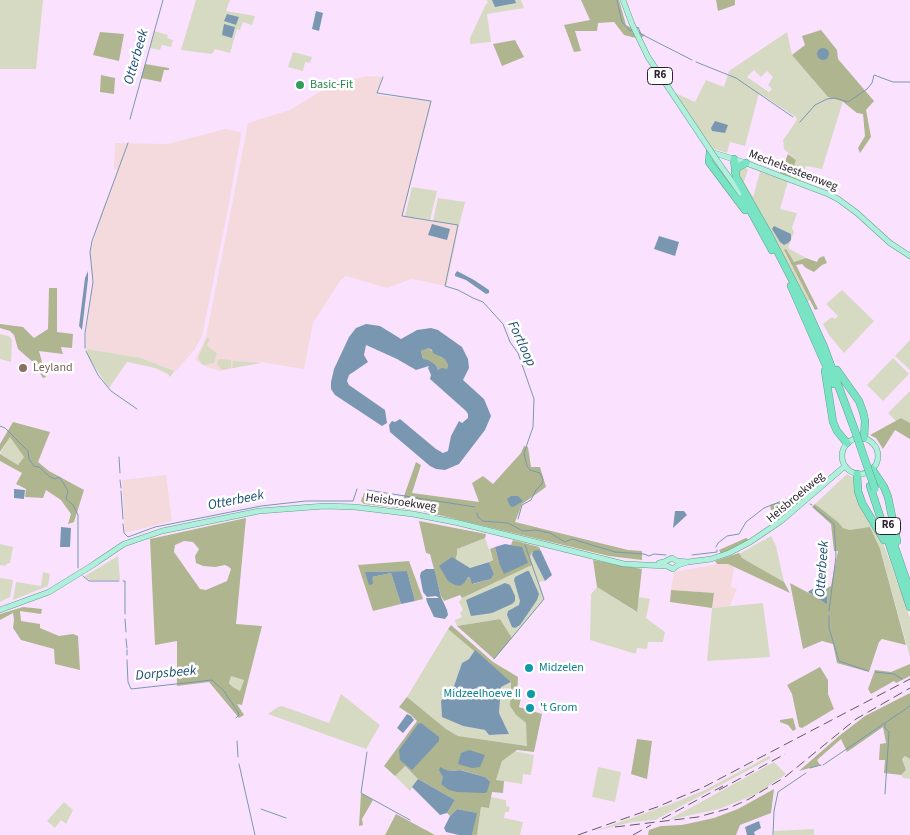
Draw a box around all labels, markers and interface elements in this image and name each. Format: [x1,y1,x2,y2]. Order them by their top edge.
water label: Otterbeek [121,27,153,87]
road number: R6 [648,68,672,84]
place label: Basic-Fit [310,78,353,92]
marker: Basic-Fit [294,79,306,91]
street label: Mechelsesteenweg [746,147,840,195]
water label: Fortloop [503,319,539,369]
place label: Leyland [33,361,73,375]
marker: Leyland [17,362,29,374]
street label: Heisbroekweg [764,470,828,526]
water label: Otterbeek [206,487,266,515]
street label: Heisbroekweg [365,491,437,515]
road number: R6 [876,518,900,534]
water label: Otterbeek [813,540,833,598]
place label: Midzelen [539,661,584,675]
marker: Midzelen [523,662,535,674]
water label: Dorpsbeek [135,663,197,685]
place label: Midzeelhoeve II [443,687,521,701]
marker: Midzeelhoeve II [525,688,537,700]
place label: 't Grom [540,701,577,715]
marker: 't Grom [524,702,536,714]

